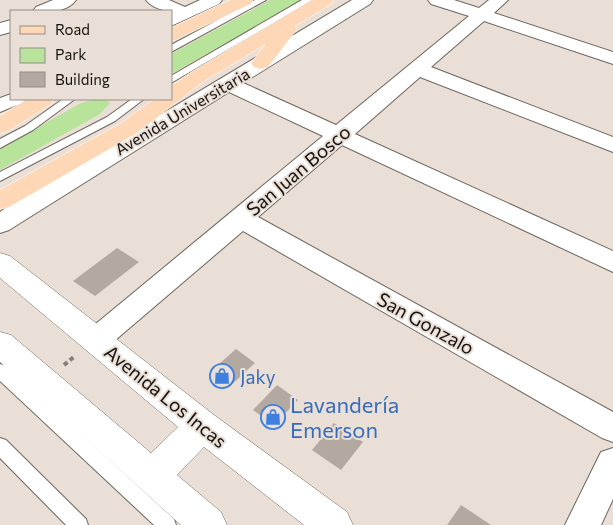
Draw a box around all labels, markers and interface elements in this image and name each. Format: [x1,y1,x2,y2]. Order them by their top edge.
legend [10,10,172,100]
text: Road [55,20,90,38]
text: Park [55,45,86,63]
street label: Avenida Universitaria [111,63,253,159]
text: Building [55,70,110,88]
street label: San Juan Bosco [241,120,355,220]
street label: San Gonzalo [373,287,479,359]
street label: Avenida Los Incas [100,340,232,452]
shop icon: Jaky [209,363,235,389]
place label: Jaky [240,365,276,388]
place label: Lavandería Emerson [290,391,399,443]
shop icon: Lavandería Emerson [260,404,286,430]

